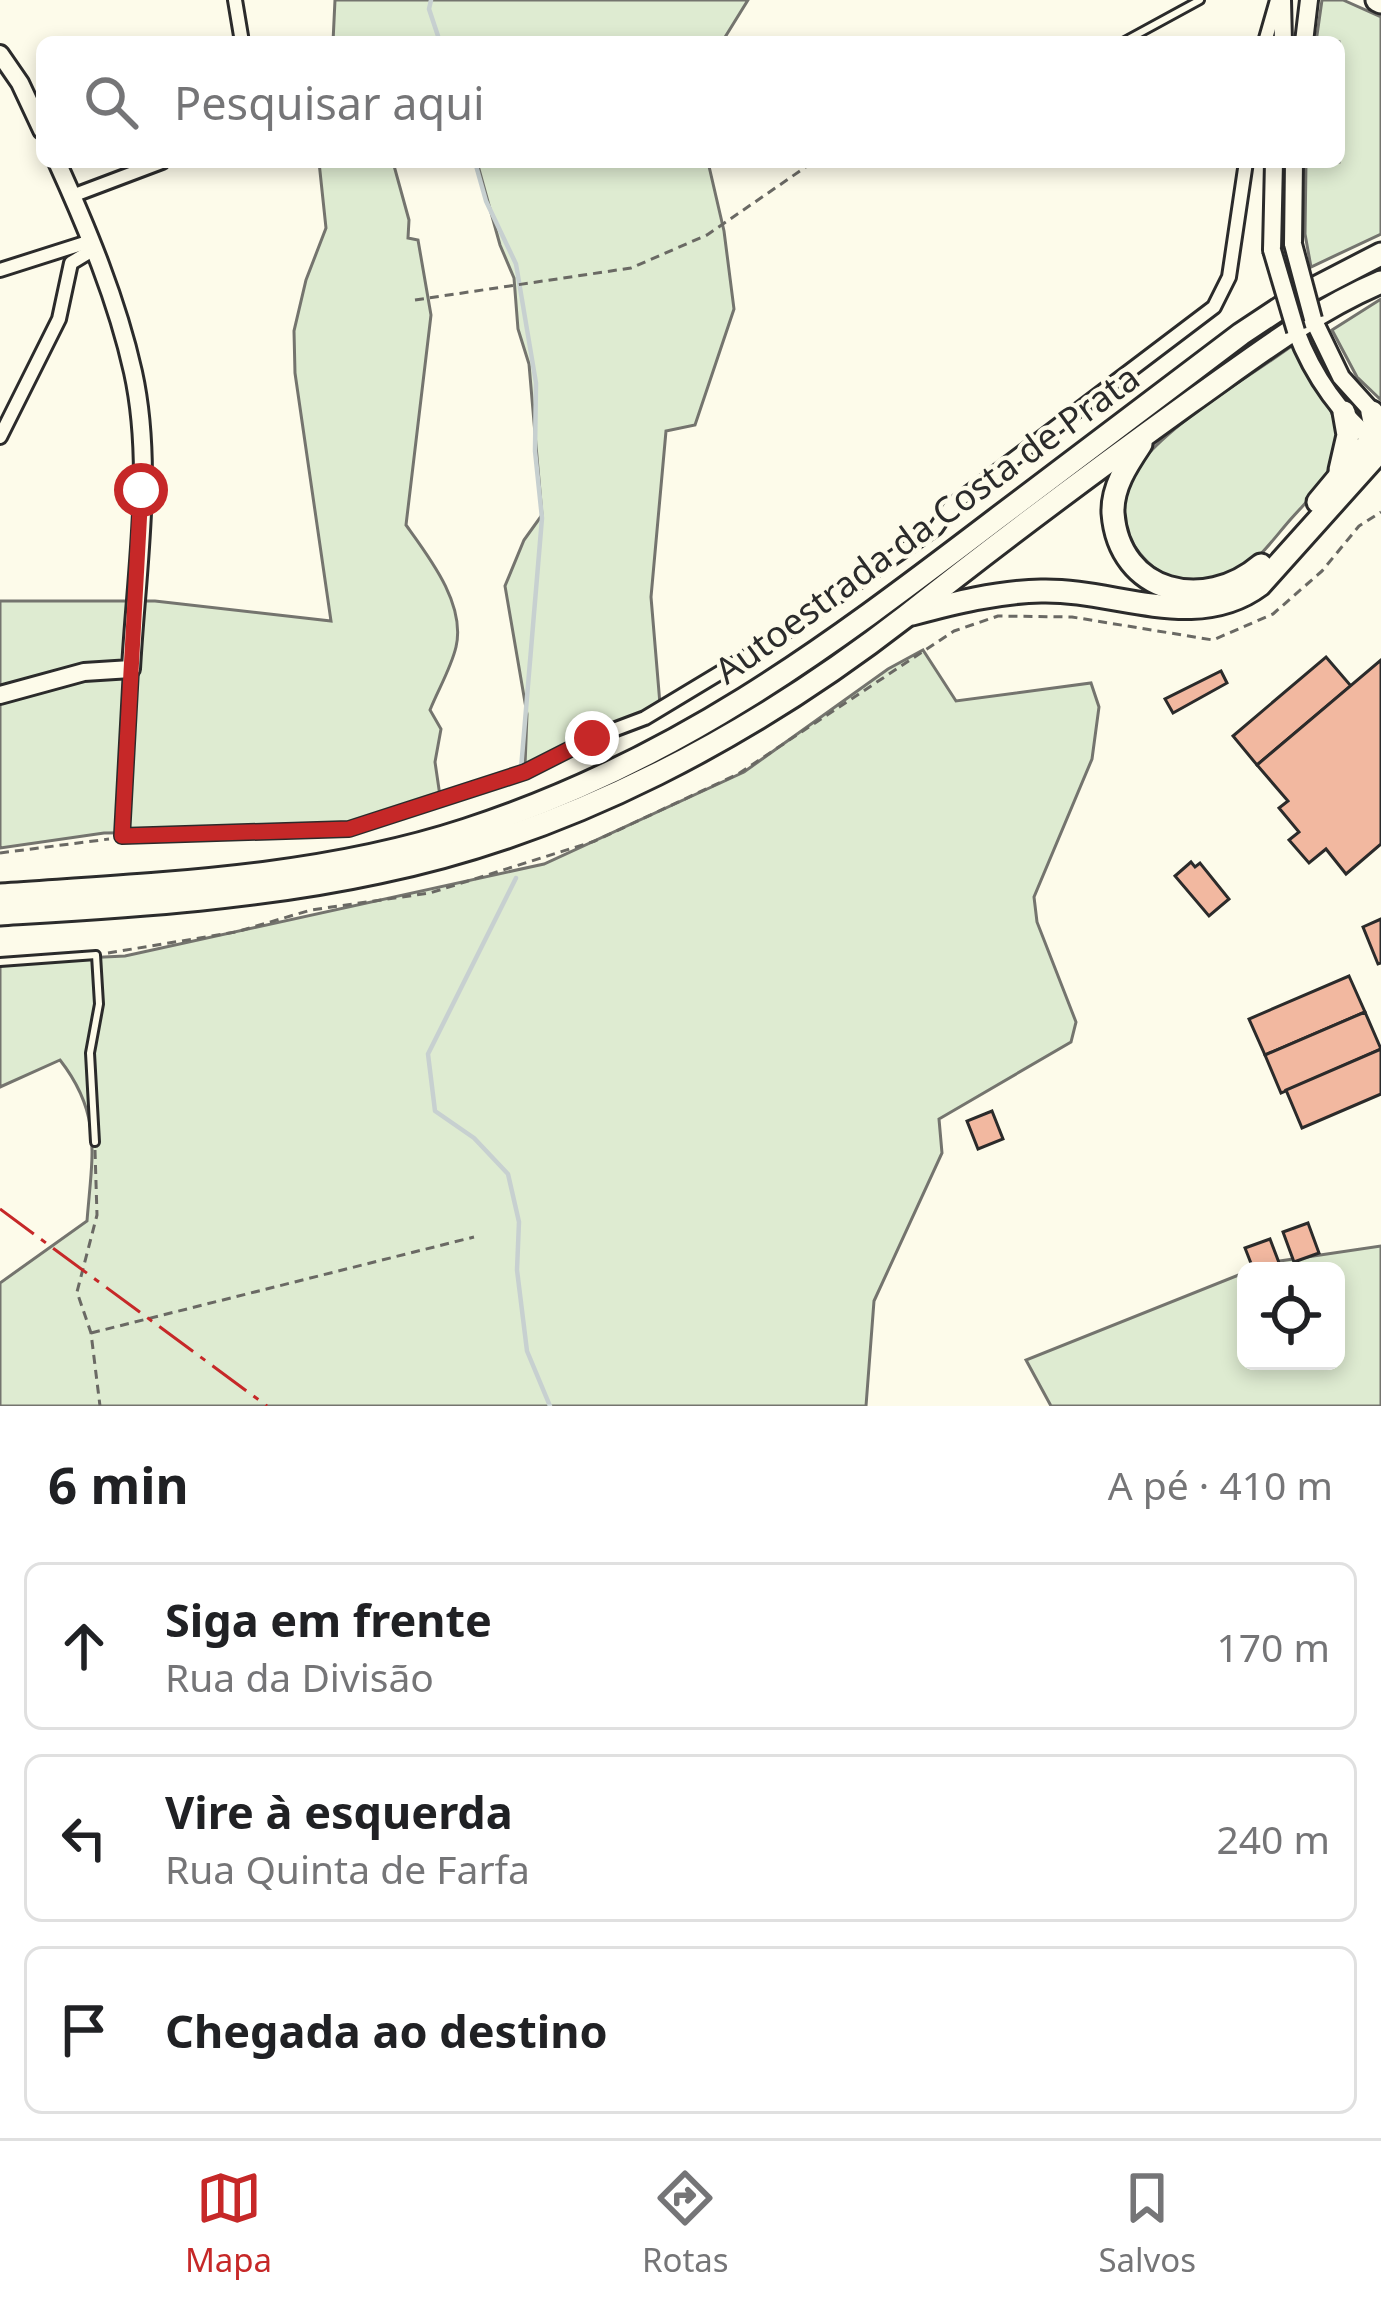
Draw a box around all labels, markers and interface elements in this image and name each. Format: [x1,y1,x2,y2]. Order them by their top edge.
search box [36,36,1345,168]
icon: search [78,69,144,135]
text: Pesquisar aqui [174,72,485,133]
street label: Autoestrada da Costa de Prata [704,353,1149,694]
route start [114,463,168,517]
route end [565,711,619,765]
map controls [1237,1262,1345,1370]
button: locate [1237,1262,1345,1370]
text: 6 min [48,1449,189,1519]
text: A pé · 410 m [1108,1458,1333,1511]
text: Siga em frente [165,1589,492,1650]
icon: ahead [51,1613,117,1679]
text: 170 m [1216,1620,1330,1673]
text: Rua da Divisão [165,1650,434,1703]
text: Vire à esquerda [165,1781,513,1842]
icon: left [51,1805,117,1871]
text: 240 m [1216,1812,1330,1865]
text: Rua Quinta de Farfa [165,1842,530,1895]
icon: arrive [51,1997,117,2063]
text: Chegada ao destino [165,2000,608,2061]
tab: Mapa [185,2165,272,2282]
tab: Rotas [642,2165,729,2282]
tab: Salvos [1098,2165,1196,2282]

